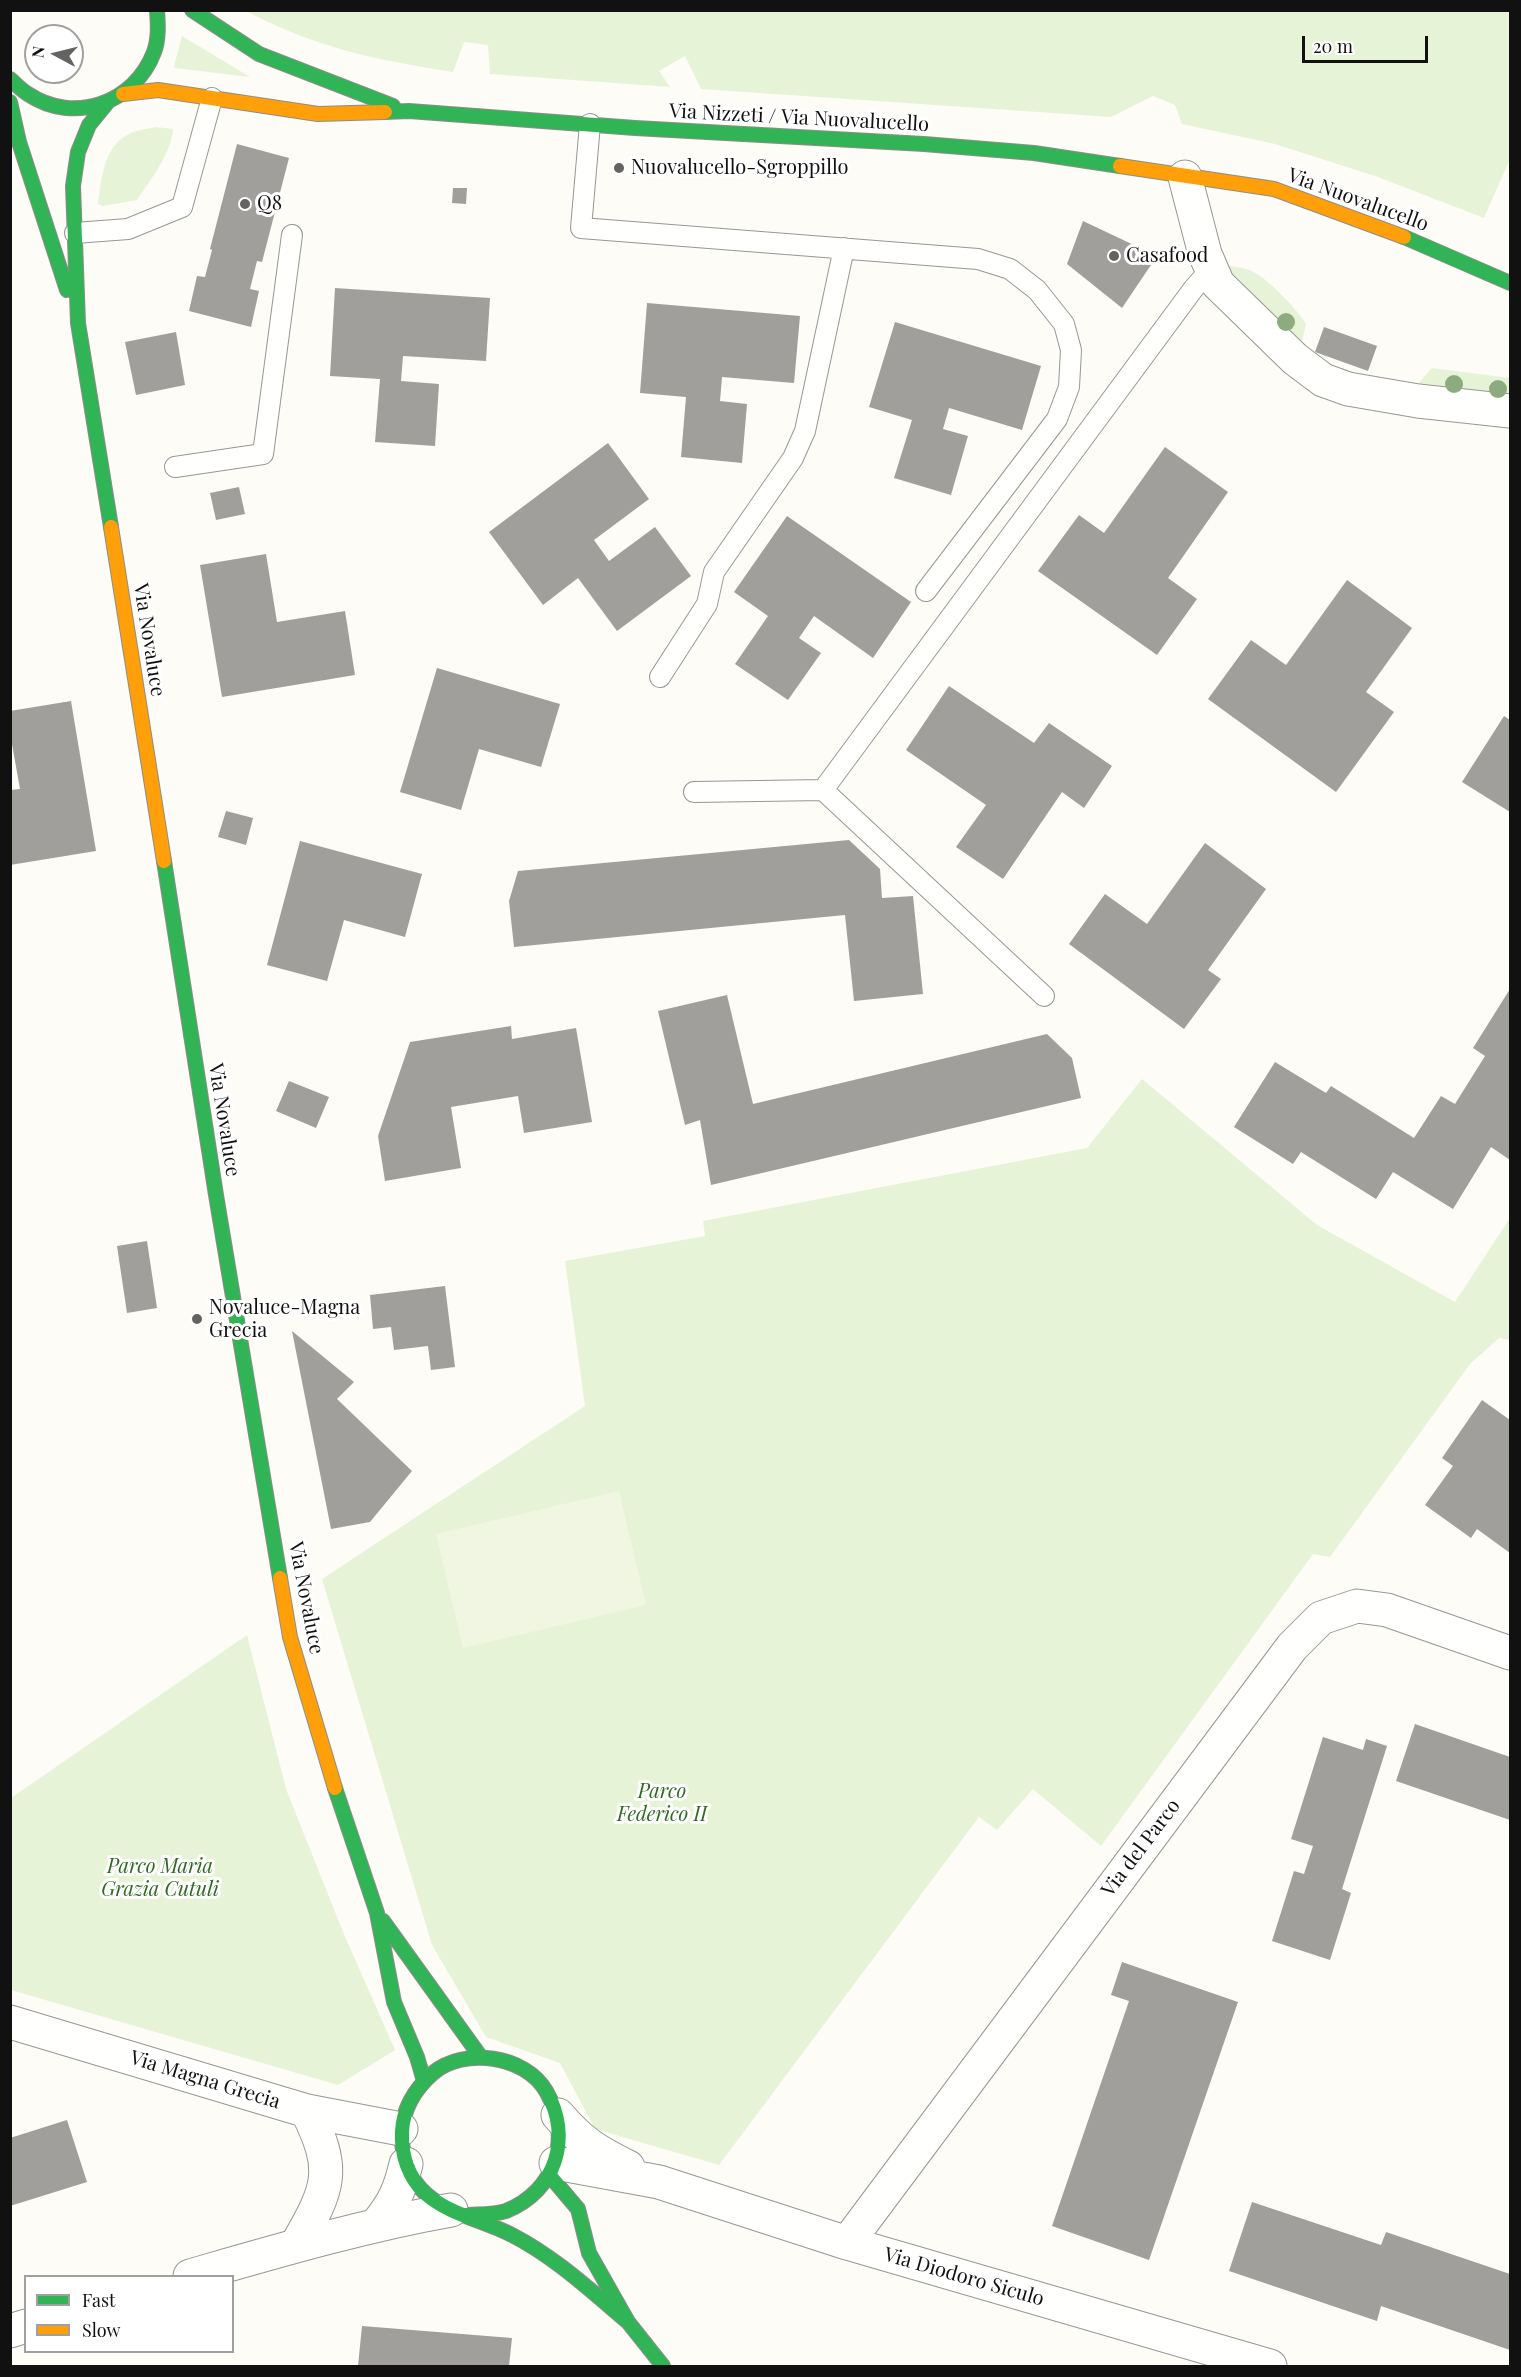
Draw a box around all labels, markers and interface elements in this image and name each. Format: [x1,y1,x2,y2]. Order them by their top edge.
north arrow [24,24,84,84]
scale bar [1305,24,1431,62]
text: 20 m [1313,34,1353,58]
text: N [26,45,49,59]
street label: Via Nizzeti / Via Nuovalucello [668,99,930,137]
place label: Nuovalucello-Sgroppillo [631,156,848,180]
marker: Nuovalucello-Sgroppillo [612,161,626,175]
street label: Via Nuovalucello [1284,163,1432,237]
place label: Q8 [257,192,282,216]
marker: Q8 [238,197,252,211]
place label: Casafood [1126,244,1208,268]
marker: Casafood [1107,249,1121,263]
street label: Via Novaluce [128,582,170,698]
street label: Via Novaluce [203,1062,245,1178]
place label: Novaluce-Magna Grecia [209,1296,360,1343]
marker: Novaluce-Magna Grecia [190,1312,204,1326]
street label: Via Novaluce [283,1540,329,1656]
park label: Parco Federico II [617,1780,707,1827]
street label: Via del Parco [1097,1794,1185,1902]
park label: Parco Maria Grazia Cutuli [101,1855,219,1902]
street label: Via Magna Grecia [127,2046,283,2114]
street label: Via Diodoro Siculo [881,2243,1047,2311]
legend [24,2275,234,2353]
text: Fast [82,2288,115,2312]
text: Slow [82,2318,120,2342]

